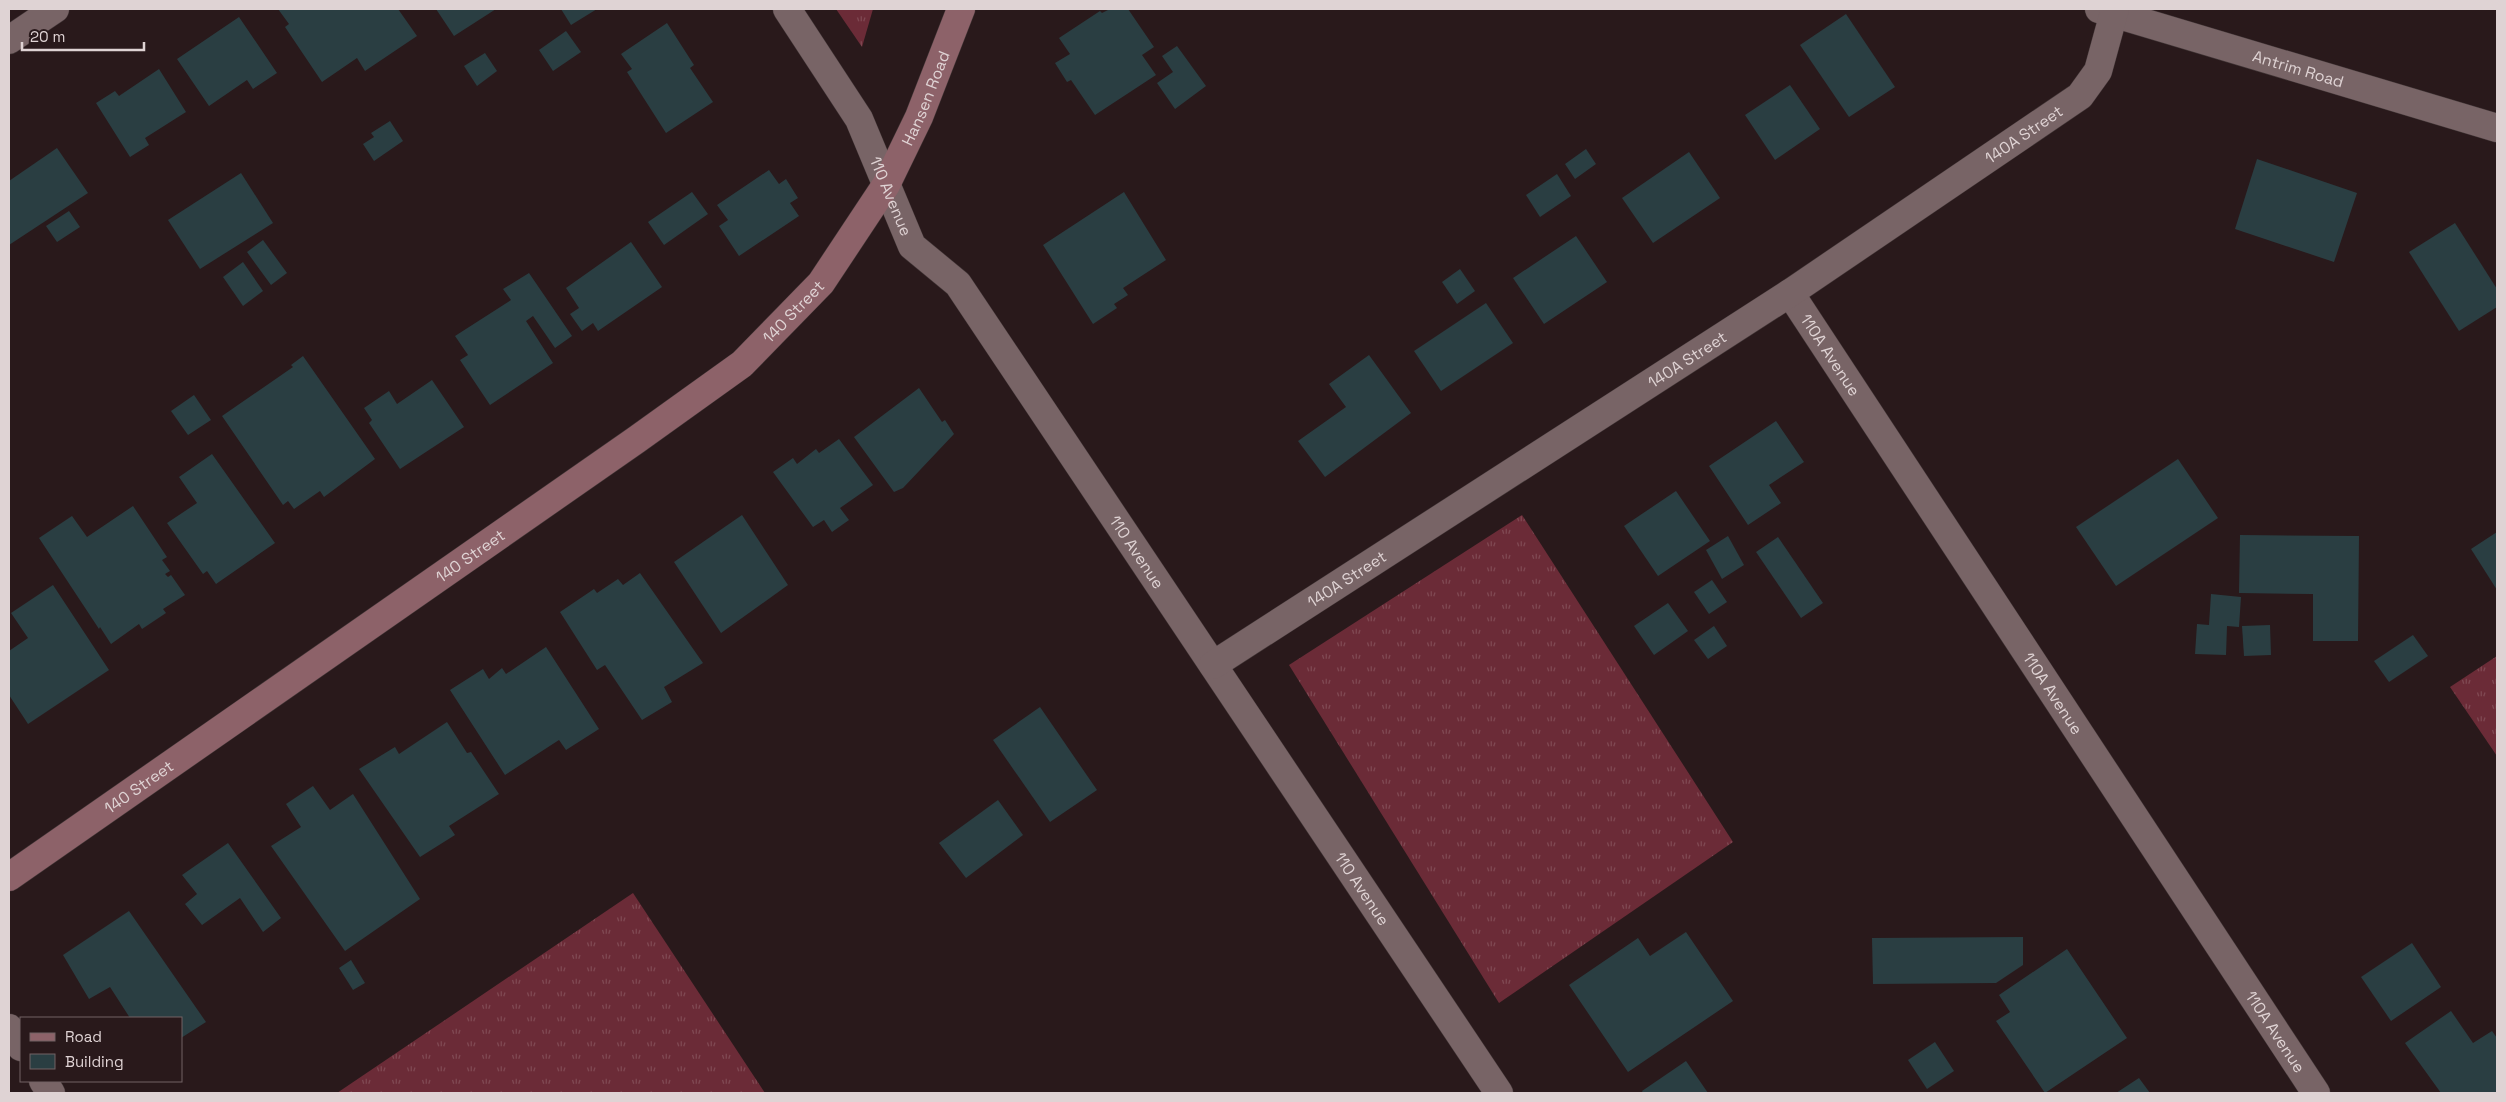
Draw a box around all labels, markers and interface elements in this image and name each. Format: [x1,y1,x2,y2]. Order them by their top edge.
scale bar [22,20,145,52]
text: 20 m [30,27,65,46]
street label: Antrim Road [2250,46,2346,93]
street label: Hansen Road [897,48,955,149]
street label: 140A Street [1981,101,2067,169]
street label: 110 Avenue [865,153,917,239]
street label: 140 Street [758,276,829,348]
street label: 110A Avenue [1796,310,1865,400]
street label: 140A Street [1644,327,1731,393]
street label: 110 Avenue [1105,511,1169,593]
street label: 140 Street [432,525,509,588]
street label: 140A Street [1303,546,1390,612]
street label: 110A Avenue [2018,648,2087,739]
street label: 140 Street [100,756,178,819]
street label: 110 Avenue [1330,848,1394,930]
street label: 110A Avenue [2241,987,2310,1077]
legend [20,1017,182,1082]
text: Road [65,1027,102,1046]
text: Building [65,1052,124,1071]

